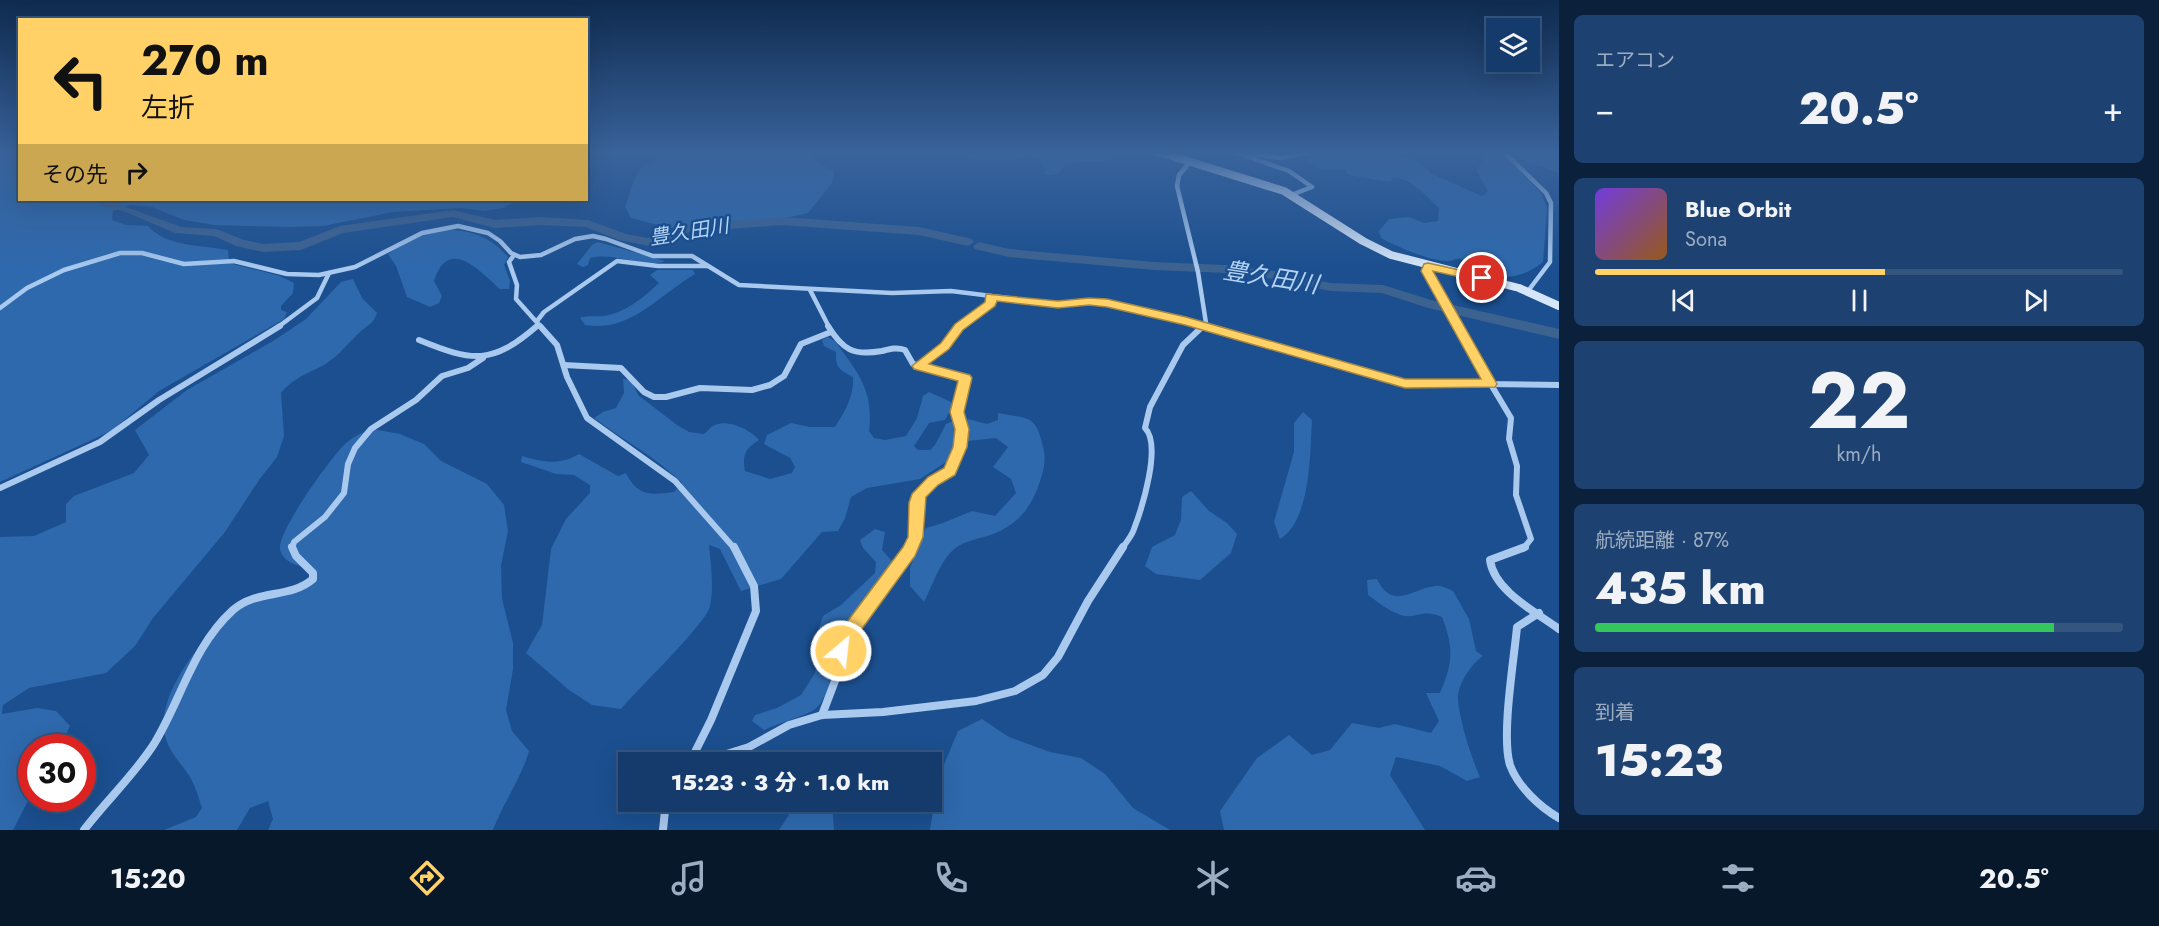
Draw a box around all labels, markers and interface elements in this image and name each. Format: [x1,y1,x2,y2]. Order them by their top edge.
map controls [1486,18,1540,72]
button: layers [1486,18,1540,72]
text: 270 m [141,30,269,91]
icon: left [42,42,120,120]
text: エアコン [1595,46,1675,75]
text: 20.5° [1799,76,1919,141]
text: − [1595,86,1614,133]
text: + [2103,86,2123,133]
text: 左折 [141,88,195,127]
icon: right [120,156,153,189]
text: その先 [42,158,108,190]
text: Blue Orbit [1685,193,1791,225]
water label: 豊久田川 [647,211,733,253]
text: Sona [1685,225,1727,254]
water label: 豊久田川 [1221,252,1324,302]
pin [1456,252,1507,303]
icon: arrive [1465,261,1498,294]
icon: previous [1667,284,1700,317]
icon: pause [1843,284,1876,317]
icon: next [2019,284,2052,317]
text: 22 [1808,345,1910,457]
text: km/h [1836,440,1882,469]
text: 航続距離 · 87% [1595,526,1729,555]
text: 435 km [1595,556,1766,621]
position arrow [809,619,873,683]
text: 到着 [1595,698,1635,727]
text: 15:23 [1595,728,1723,793]
speed limit sign: 30 [18,734,96,812]
text: 15:23 · 3 分 · 1.0 km [671,766,889,798]
icon: directions [406,857,448,899]
icon: music [668,857,710,899]
icon: phone [930,857,972,899]
icon: climate [1192,857,1234,899]
icon: car [1455,857,1497,899]
icon: filters [1717,857,1759,899]
text: 15:20 [110,859,186,898]
text: 20.5° [1979,859,2049,898]

